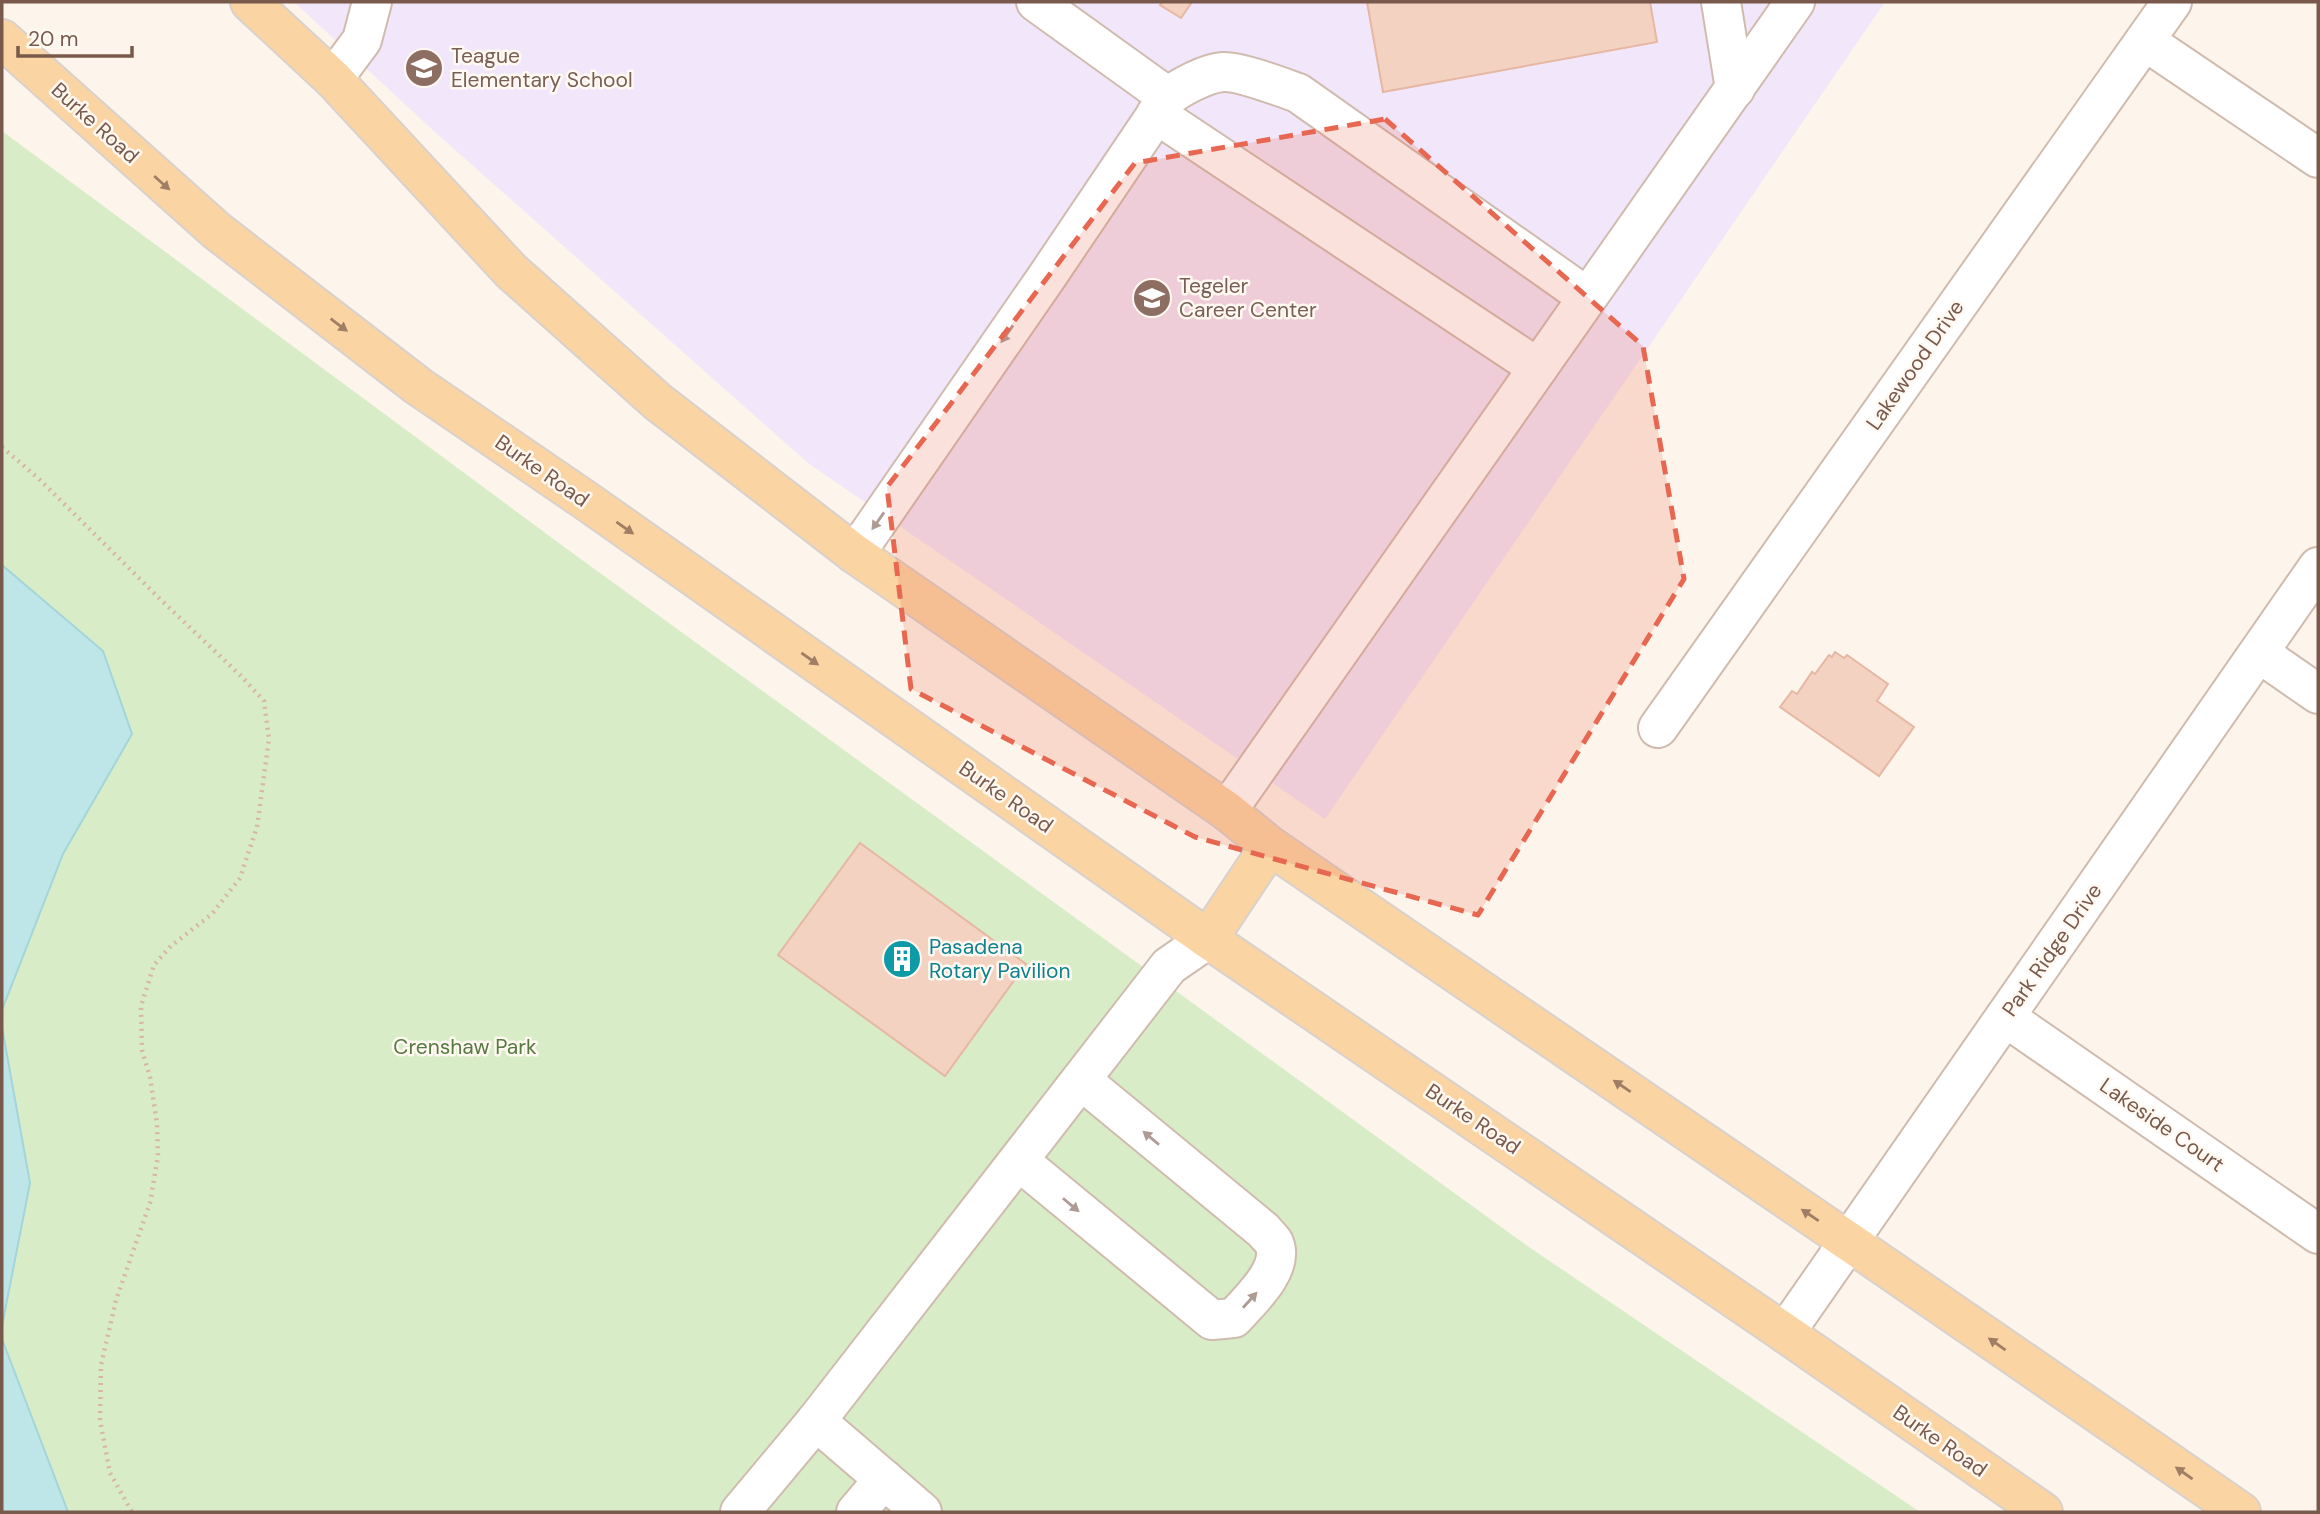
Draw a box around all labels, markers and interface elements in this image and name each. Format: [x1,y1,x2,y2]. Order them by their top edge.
scale bar [18,14,131,58]
text: 20 m [28,25,79,53]
place label: Teague Elementary School [451,42,633,94]
school or university icon: Teague Elementary School [403,47,445,89]
street label: Burke Road [45,76,145,170]
one-way arrow [154,175,171,190]
place label: Tegeler Career Center [1179,272,1317,324]
school or university icon: Tegeler Career Center [1131,277,1173,319]
street label: Lakewood Drive [1860,294,1970,436]
one-way arrow [330,318,348,333]
one-way arrow [1000,325,1014,343]
street label: Burke Road [489,428,595,514]
one-way arrow [871,512,885,530]
one-way arrow [616,521,634,535]
one-way arrow [801,652,819,666]
street label: Burke Road [953,754,1059,840]
street label: Park Ridge Drive [1996,878,2108,1022]
place label: Pasadena Rotary Pavilion [929,933,1071,985]
building icon: Pasadena Rotary Pavilion [881,938,923,980]
park label: Crenshaw Park [393,1033,537,1061]
street label: Lakeside Court [2094,1072,2230,1178]
street label: Burke Road [1420,1077,1526,1161]
one-way arrow [1612,1080,1632,1093]
one-way arrow [1143,1131,1160,1146]
one-way arrow [1062,1197,1080,1212]
one-way arrow [1801,1208,1819,1222]
one-way arrow [1241,1292,1257,1309]
one-way arrow [1988,1337,2006,1351]
street label: Burke Road [1887,1398,1993,1484]
one-way arrow [2175,1466,2193,1480]

